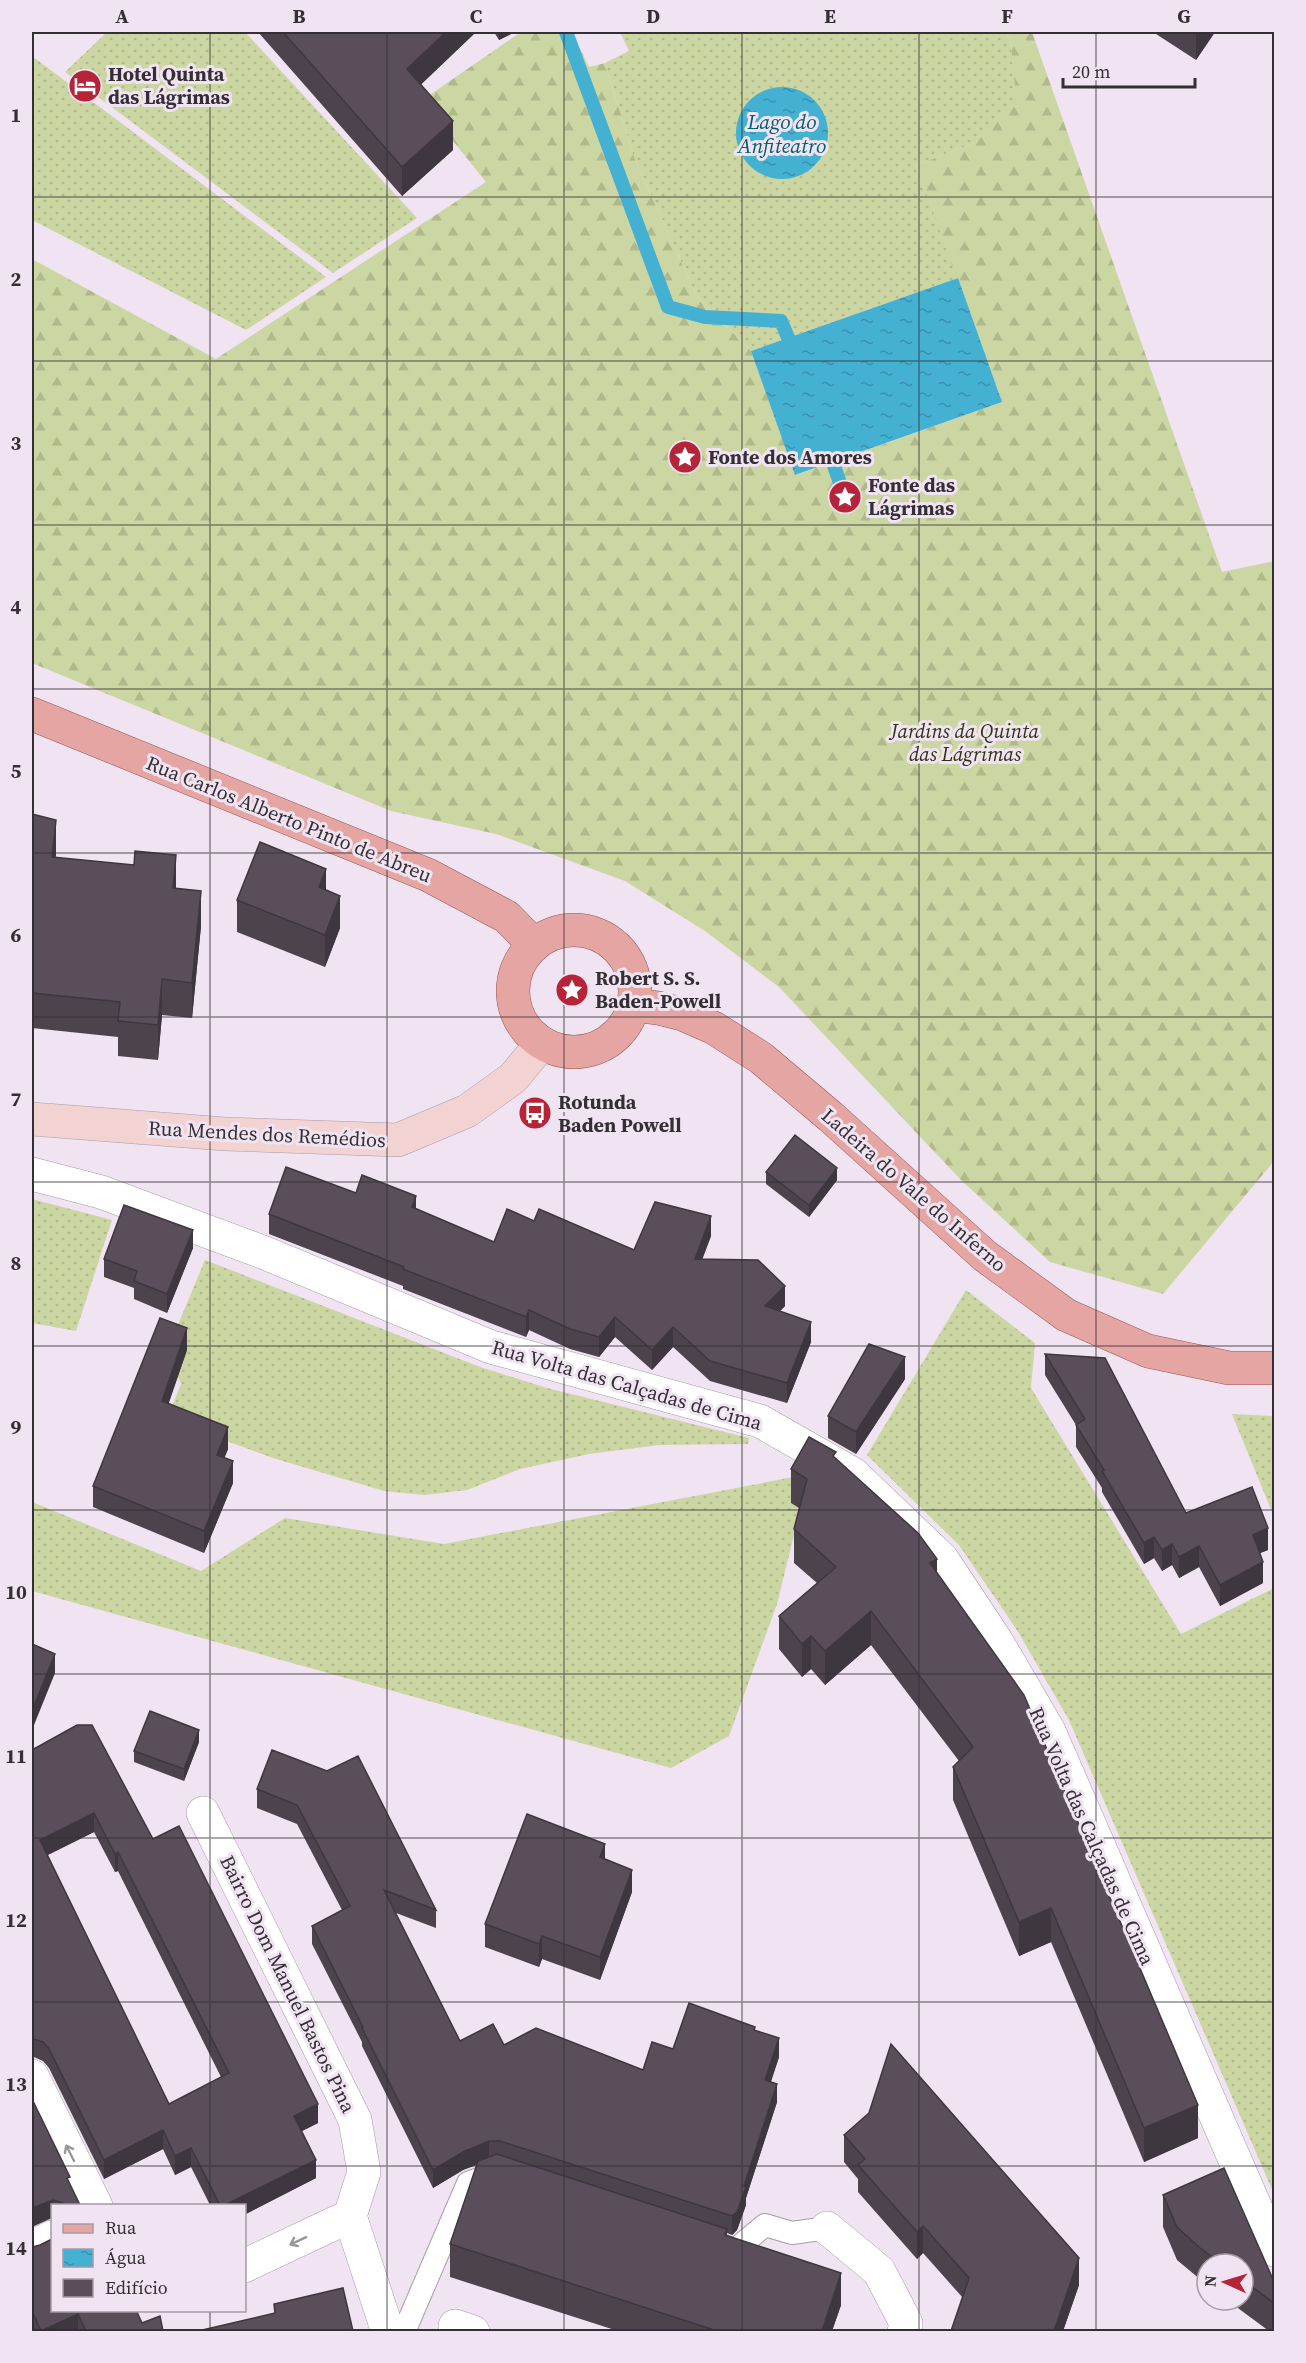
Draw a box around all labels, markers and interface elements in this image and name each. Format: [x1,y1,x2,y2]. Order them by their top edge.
text: A [115,2,129,30]
text: B [292,2,306,30]
text: C [470,2,482,30]
text: D [646,2,660,30]
text: E [824,2,836,30]
text: F [1001,2,1013,30]
text: G [1177,2,1191,30]
scale bar [1063,51,1195,89]
text: 20 m [1072,59,1110,84]
place label: Hotel Quinta das Lágrimas [108,60,230,111]
hotel icon: Hotel Quinta das Lágrimas [67,68,103,104]
text: 1 [11,101,21,129]
water label: Lago do Anfiteatro [737,107,826,160]
text: 2 [11,265,22,293]
text: 3 [11,429,22,457]
place icon: Fonte dos Amores [667,439,703,475]
place label: Fonte dos Amores [708,443,872,471]
place label: Fonte das Lágrimas [868,471,955,522]
place icon: Fonte das Lágrimas [827,479,863,515]
text: 4 [11,593,22,621]
park label: Jardins da Quinta das Lágrimas [888,717,1039,768]
street label: Rua Carlos Alberto Pinto de Abreu [142,749,436,889]
text: 5 [11,757,22,785]
text: 6 [11,921,22,949]
place label: Robert S. S. Baden-Powell [595,964,721,1015]
place icon: Robert S. S. Baden-Powell [554,972,590,1008]
text: 7 [11,1085,22,1113]
place label: Rotunda Baden Powell [558,1088,682,1139]
bus stop icon: Rotunda Baden Powell [517,1095,553,1131]
street label: Ladeira do Vale do Inferno [815,1102,1013,1278]
street label: Rua Mendes dos Remédios [147,1114,387,1154]
text: 8 [11,1249,21,1277]
street label: Rua Volta das Calçadas de Cima [489,1333,766,1437]
text: 9 [11,1413,22,1441]
text: 10 [5,1578,27,1606]
street label: Rua Volta das Calçadas de Cima [1022,1702,1162,1970]
text: 11 [5,1742,27,1770]
street label: Bairro Dom Manuel Bastos Pina [213,1851,363,2118]
text: 12 [5,1906,27,1934]
text: 13 [5,2070,27,2098]
one-way arrow [64,2145,76,2163]
legend [51,2204,246,2312]
text: Rua [105,2215,137,2240]
text: 14 [5,2234,27,2262]
one-way arrow [289,2235,307,2247]
text: Água [105,2245,147,2270]
north arrow [1195,2252,1255,2312]
text: N [1199,2274,1221,2288]
text: Edifício [105,2275,168,2300]

